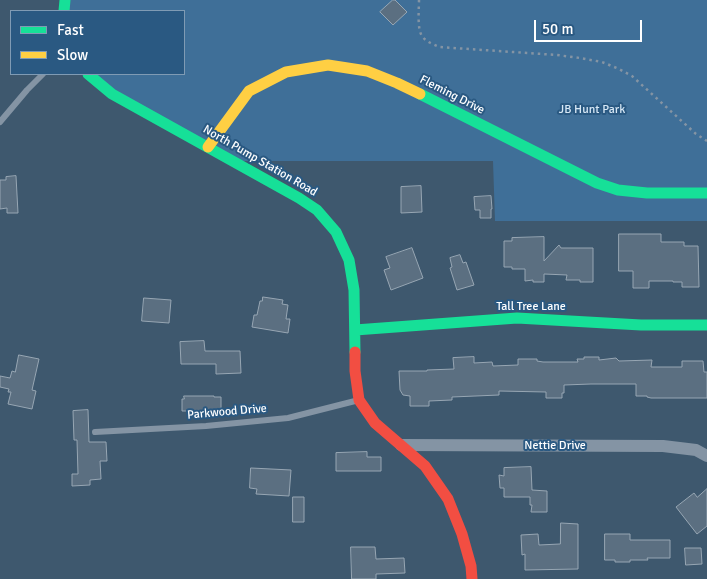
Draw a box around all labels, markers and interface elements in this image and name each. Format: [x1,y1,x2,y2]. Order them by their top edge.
legend [10,10,185,75]
scale bar [537,10,644,42]
text: 50 m [542,20,573,38]
text: Fast [57,21,84,39]
text: Slow [57,46,88,64]
street label: Fleming Drive [417,73,487,117]
park label: JB Hunt Park [559,103,625,117]
street label: North Pump Station Road [200,122,320,200]
street label: Tall Tree Lane [496,300,566,314]
street label: Parkwood Drive [187,401,267,423]
street label: Nettie Drive [524,439,586,453]

